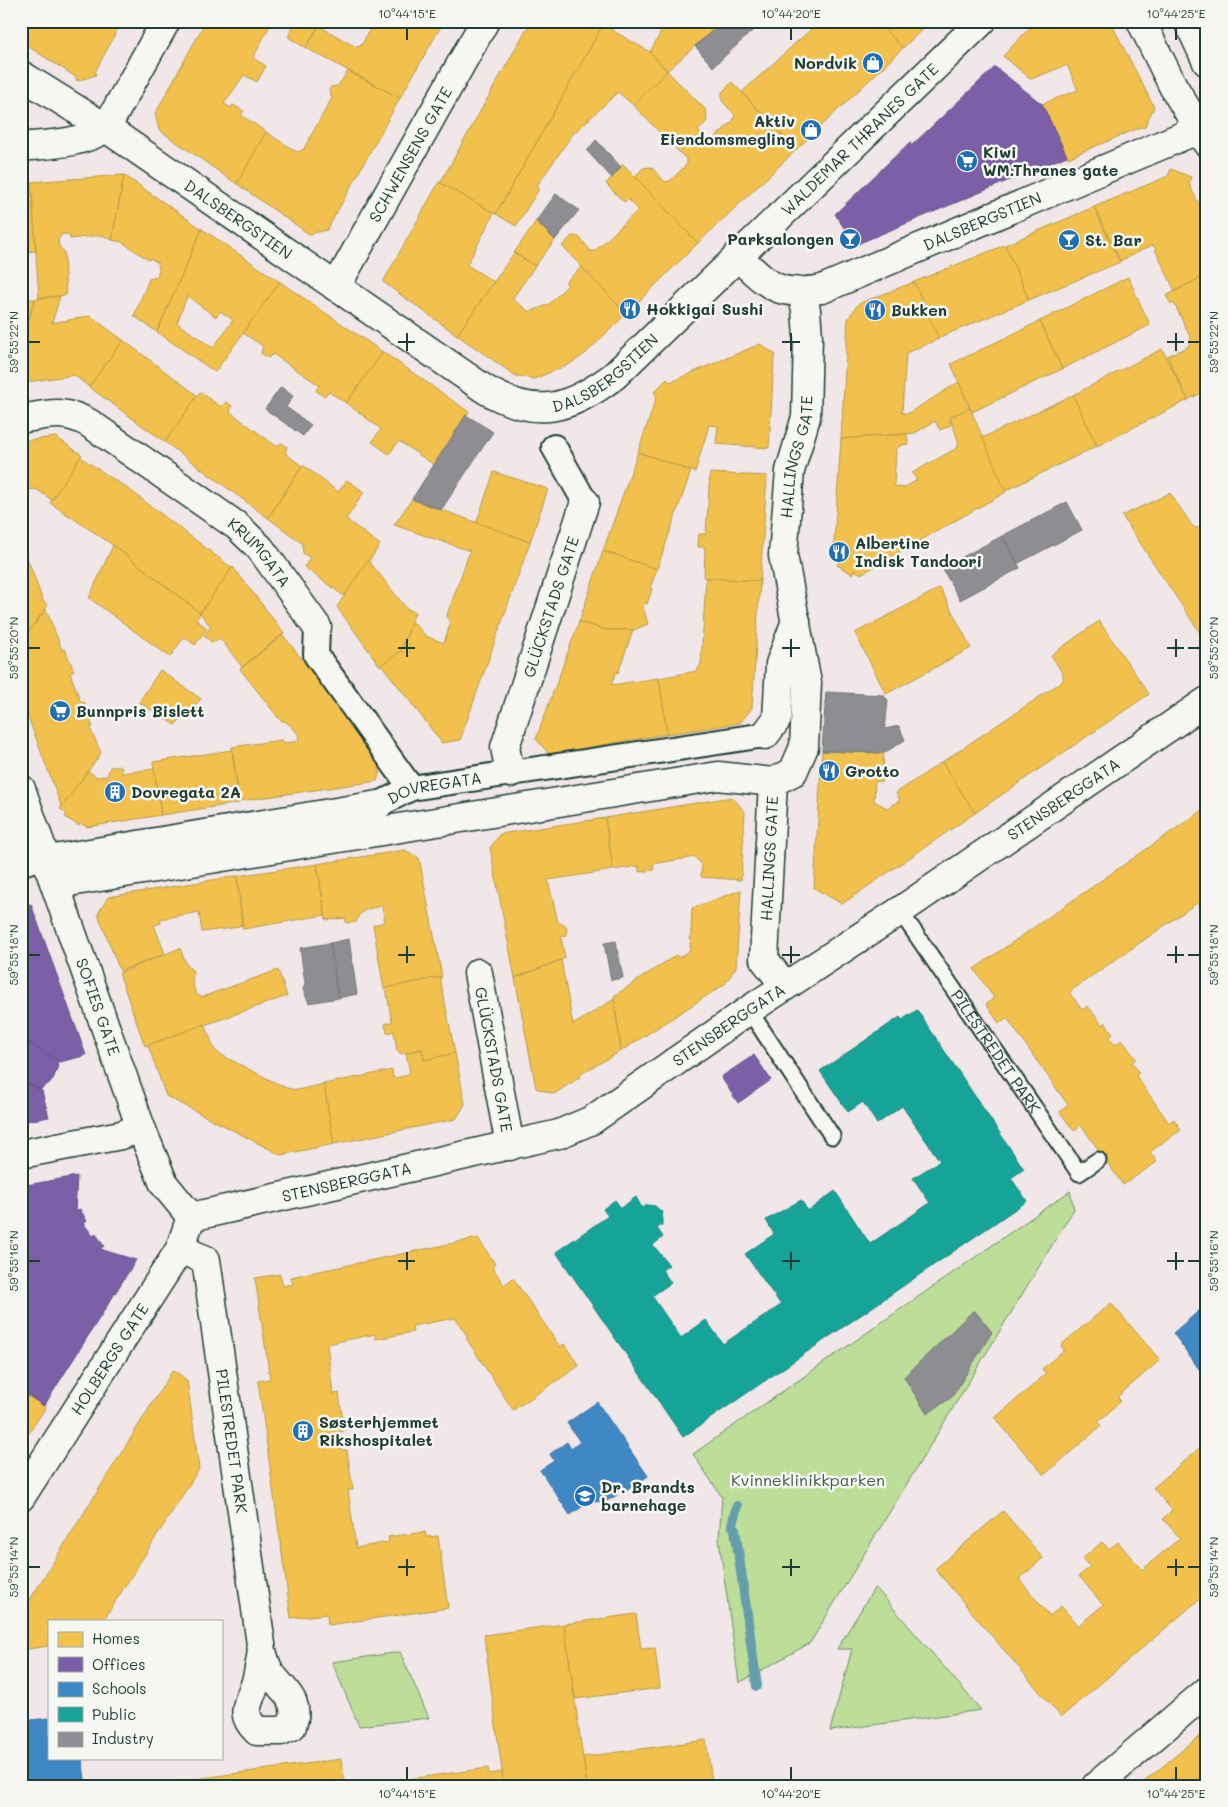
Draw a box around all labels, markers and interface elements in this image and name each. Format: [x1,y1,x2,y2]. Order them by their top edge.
text: 10°44'15"E [378,5,436,21]
text: 10°44'20"E [761,5,821,21]
text: 10°44'25"E [1147,5,1206,21]
shop icon: Nordvik [861,51,885,75]
place label: Nordvik [794,52,857,73]
street label: WALDEMAR THRANES GATE [776,58,942,220]
street label: SCHWENSENS GATE [364,83,456,226]
place label: Aktiv Eiendomsmegling [660,110,795,149]
shop icon: Aktiv Eiendomsmegling [799,118,823,142]
place label: Kiwi WM.Thranes gate [983,141,1118,180]
supermarket icon: Kiwi WM.Thranes gate [955,149,979,173]
street label: DALSBERGSTIEN [181,174,297,263]
street label: DALSBERGSTIEN [920,186,1044,255]
bar icon: Parksalongen [838,227,862,251]
place label: Parksalongen [727,228,834,249]
bar icon: St. Bar [1057,228,1081,252]
place label: St. Bar [1085,229,1142,250]
restaurant icon: Hokkigai Sushi [618,297,642,321]
place label: Hokkigai Sushi [646,298,764,319]
restaurant icon: Bukken [863,298,887,322]
place label: Bukken [891,299,947,320]
text: 59°55'22"N [5,311,21,373]
text: 59°55'22"N [1205,311,1221,373]
street label: DALSBERGSTIEN [550,328,662,416]
street label: HALLINGS GATE [775,395,817,519]
street label: KRUMGATA [224,512,296,591]
place label: Albertine Indisk Tandoori [855,532,982,571]
street label: GLÜCKSTADS GATE [517,533,583,680]
restaurant icon: Albertine Indisk Tandoori [827,540,851,564]
text: 59°55'20"N [5,617,21,679]
text: 59°55'20"N [1205,617,1221,679]
supermarket icon: Bunnpris Bislett [48,699,72,723]
place label: Bunnpris Bislett [76,700,204,721]
street label: STENSBERGGATA [1003,753,1124,845]
restaurant icon: Grotto [817,759,841,783]
place label: Grotto [845,760,900,781]
street label: DOVREGATA [383,767,483,808]
building icon: Dovregata 2A [103,780,127,804]
place label: Dovregata 2A [131,781,241,802]
street label: HALLINGS GATE [755,795,782,921]
text: 59°55'18"N [5,924,21,986]
text: 59°55'18"N [1205,924,1221,986]
street label: SOFIES GATE [72,955,125,1058]
street label: STENSBERGGATA [668,978,789,1071]
street label: GLÜCKSTADS GATE [471,985,518,1134]
street label: PILESTREDET PARK [947,985,1046,1117]
street label: STENSBERGGATA [280,1157,413,1206]
text: 59°55'16"N [5,1230,21,1292]
text: 59°55'16"N [1205,1230,1221,1292]
street label: HOLBERGS GATE [65,1299,153,1419]
street label: PILESTREDET PARK [212,1367,253,1515]
place label: Søsterhjemmet Rikshospitalet [319,1411,439,1450]
building icon: Søsterhjemmet Rikshospitalet [291,1419,315,1443]
park label: Kvinneklinikkparken [731,1469,885,1490]
place label: Dr. Brandts barnehage [601,1476,695,1515]
school or university icon: Dr. Brandts barnehage [573,1484,597,1508]
text: 59°55'14"N [5,1537,21,1597]
text: 59°55'14"N [1205,1537,1221,1597]
legend [48,1620,222,1760]
text: Homes [92,1628,140,1648]
text: Offices [92,1654,146,1674]
text: Schools [92,1678,147,1698]
text: Public [92,1704,136,1724]
text: Industry [92,1728,154,1748]
text: 10°44'15"E [378,1785,436,1801]
text: 10°44'20"E [761,1785,821,1801]
text: 10°44'25"E [1147,1785,1206,1801]

